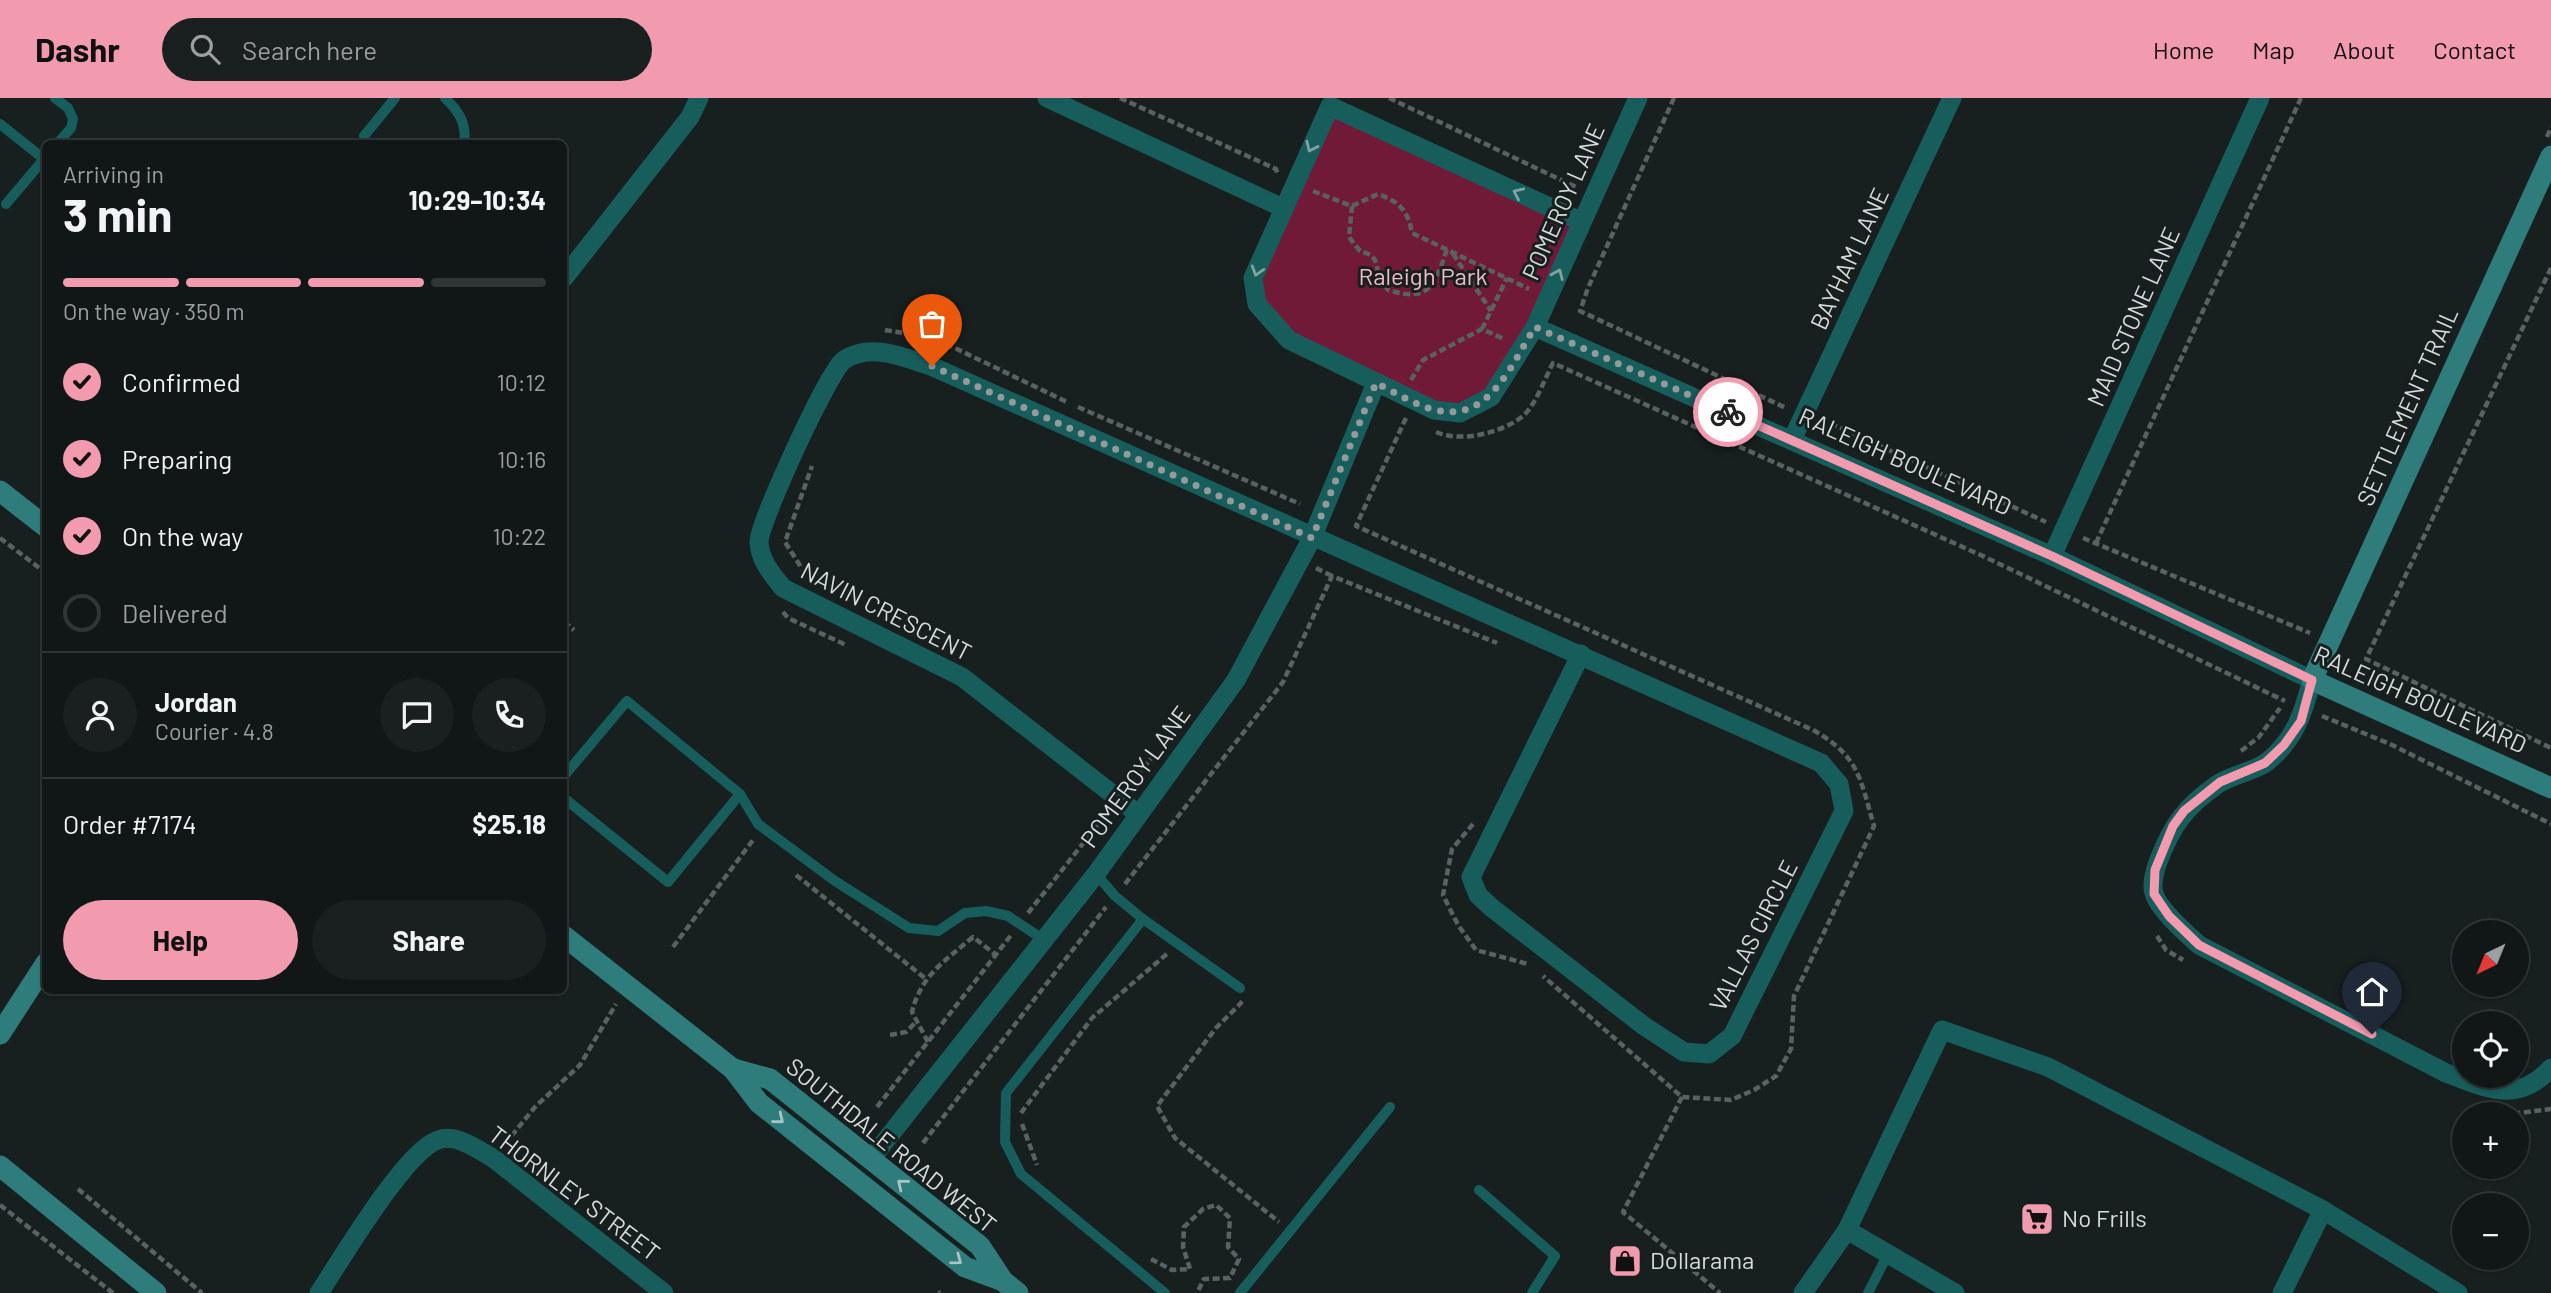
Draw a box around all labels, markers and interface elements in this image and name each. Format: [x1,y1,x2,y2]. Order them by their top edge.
search box [162,18,652,81]
text: Dashr [35,29,120,69]
icon: search [186,30,224,68]
text: Search here [242,34,377,65]
text: Home [2153,35,2214,64]
text: Map [2252,35,2295,64]
text: About [2333,35,2395,64]
text: Contact [2433,35,2516,64]
street label: POMEROY LANE [1515,119,1610,284]
one-way arrow [1305,140,1319,152]
text: Arriving in [63,160,164,188]
street label: BAYHAM LANE [1803,183,1894,334]
text: 10:29–10:34 [409,184,546,215]
text: 3 min [63,186,172,241]
one-way arrow [1513,187,1526,201]
street label: MAID STONE LANE [2080,222,2185,411]
park label: Raleigh Park [1358,261,1488,290]
one-way arrow [1251,264,1266,276]
one-way arrow [1549,269,1563,281]
pin [902,294,962,366]
text: On the way · 350 m [63,297,245,325]
street label: SETTLEMENT TRAIL [2350,303,2463,510]
icon: bag [913,305,951,343]
icon: check [63,363,101,401]
text: Confirmed [122,366,241,397]
text: 10:12 [497,368,546,396]
courier [1693,377,1763,447]
icon: bike [1709,393,1747,431]
street label: RALEIGH BOULEVARD [1795,401,2016,521]
icon: check [63,440,101,478]
text: Preparing [122,443,232,474]
text: 10:16 [497,445,546,473]
icon: check [63,517,101,555]
text: On the way [122,520,243,551]
text: 10:22 [493,522,546,550]
street label: NAVIN CRESCENT [796,555,977,666]
text: Delivered [122,597,228,628]
street label: RALEIGH BOULEVARD [2310,639,2531,759]
button: person [63,678,137,752]
button: chat [380,678,454,752]
button: phone [472,678,546,752]
text: Jordan [155,686,237,717]
street label: POMEROY LANE [1074,700,1196,853]
text: Courier · 4.8 [155,717,274,745]
text: Order #7174 [63,808,196,839]
text: $25.18 [472,808,546,839]
street label: VALLAS CIRCLE [1702,855,1803,1016]
button: Help [63,900,298,980]
button: Share [312,900,546,980]
north arrow [2452,920,2529,998]
map controls [2452,920,2529,1270]
pin [2342,962,2402,1034]
icon: home [2353,973,2391,1011]
button: locate [2452,1011,2529,1088]
street label: SOUTHDALE ROAD WEST [781,1051,1003,1239]
button: + [2452,1102,2529,1179]
one-way arrow [771,1110,784,1123]
street label: THORNLEY STREET [484,1119,666,1266]
one-way arrow [897,1180,910,1192]
button: − [2452,1193,2529,1270]
supermarket icon: No Frills [2018,1200,2056,1238]
place label: No Frills [2062,1203,2147,1232]
shop icon: Dollarama [1606,1242,1644,1280]
place label: Dollarama [1650,1245,1754,1274]
one-way arrow [949,1252,962,1265]

